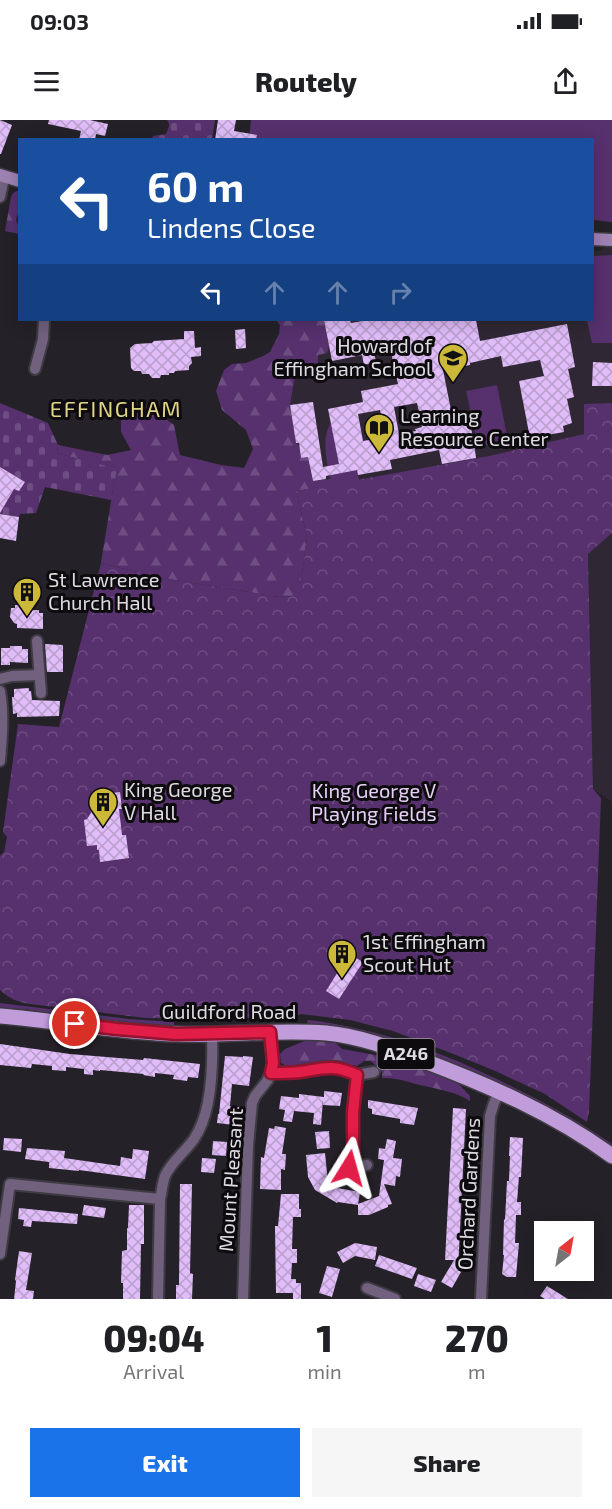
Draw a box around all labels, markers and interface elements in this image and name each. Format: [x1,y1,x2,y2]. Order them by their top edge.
text: 09:03 [30,8,89,34]
icon: menu [30,65,63,98]
text: Routely [255,65,357,97]
icon: share [549,65,582,98]
text: 60 m [147,160,244,210]
icon: left [48,162,126,240]
text: Lindens Close [147,211,316,243]
icon: left [195,276,228,309]
icon: ahead [258,276,291,309]
icon: ahead [321,276,354,309]
icon: right [384,276,417,309]
place label: Howard of Effingham School [274,333,432,380]
school or university icon: Howard of Effingham School [437,342,469,384]
district label: EFFINGHAM [50,395,182,421]
place label: Learning Resource Center [400,403,549,450]
library icon: Learning Resource Center [363,412,395,454]
place label: St Lawrence Church Hall [48,567,159,614]
building icon: St Lawrence Church Hall [11,576,43,618]
place label: King George V Hall [124,777,232,824]
park label: King George V Playing Fields [311,778,437,825]
building icon: King George V Hall [87,786,119,828]
place label: 1st Effingham Scout Hut [363,929,486,976]
building icon: 1st Effingham Scout Hut [326,938,358,980]
pin [49,998,100,1049]
street label: Guildford Road [162,999,296,1023]
icon: arrive [58,1007,91,1040]
road number: A246 [378,1039,434,1069]
street label: Mount Pleasant [213,1107,247,1253]
street label: Orchard Gardens [452,1117,484,1271]
position arrow [317,1136,381,1200]
north arrow [534,1221,594,1281]
map controls [534,1221,594,1281]
text: 09:04 [103,1316,204,1359]
text: 1 [317,1316,333,1359]
text: 270 [445,1316,509,1359]
text: Arrival [123,1359,184,1383]
text: min [308,1359,342,1383]
text: m [468,1359,486,1383]
button: Exit [30,1428,300,1497]
button: Share [312,1428,582,1497]

